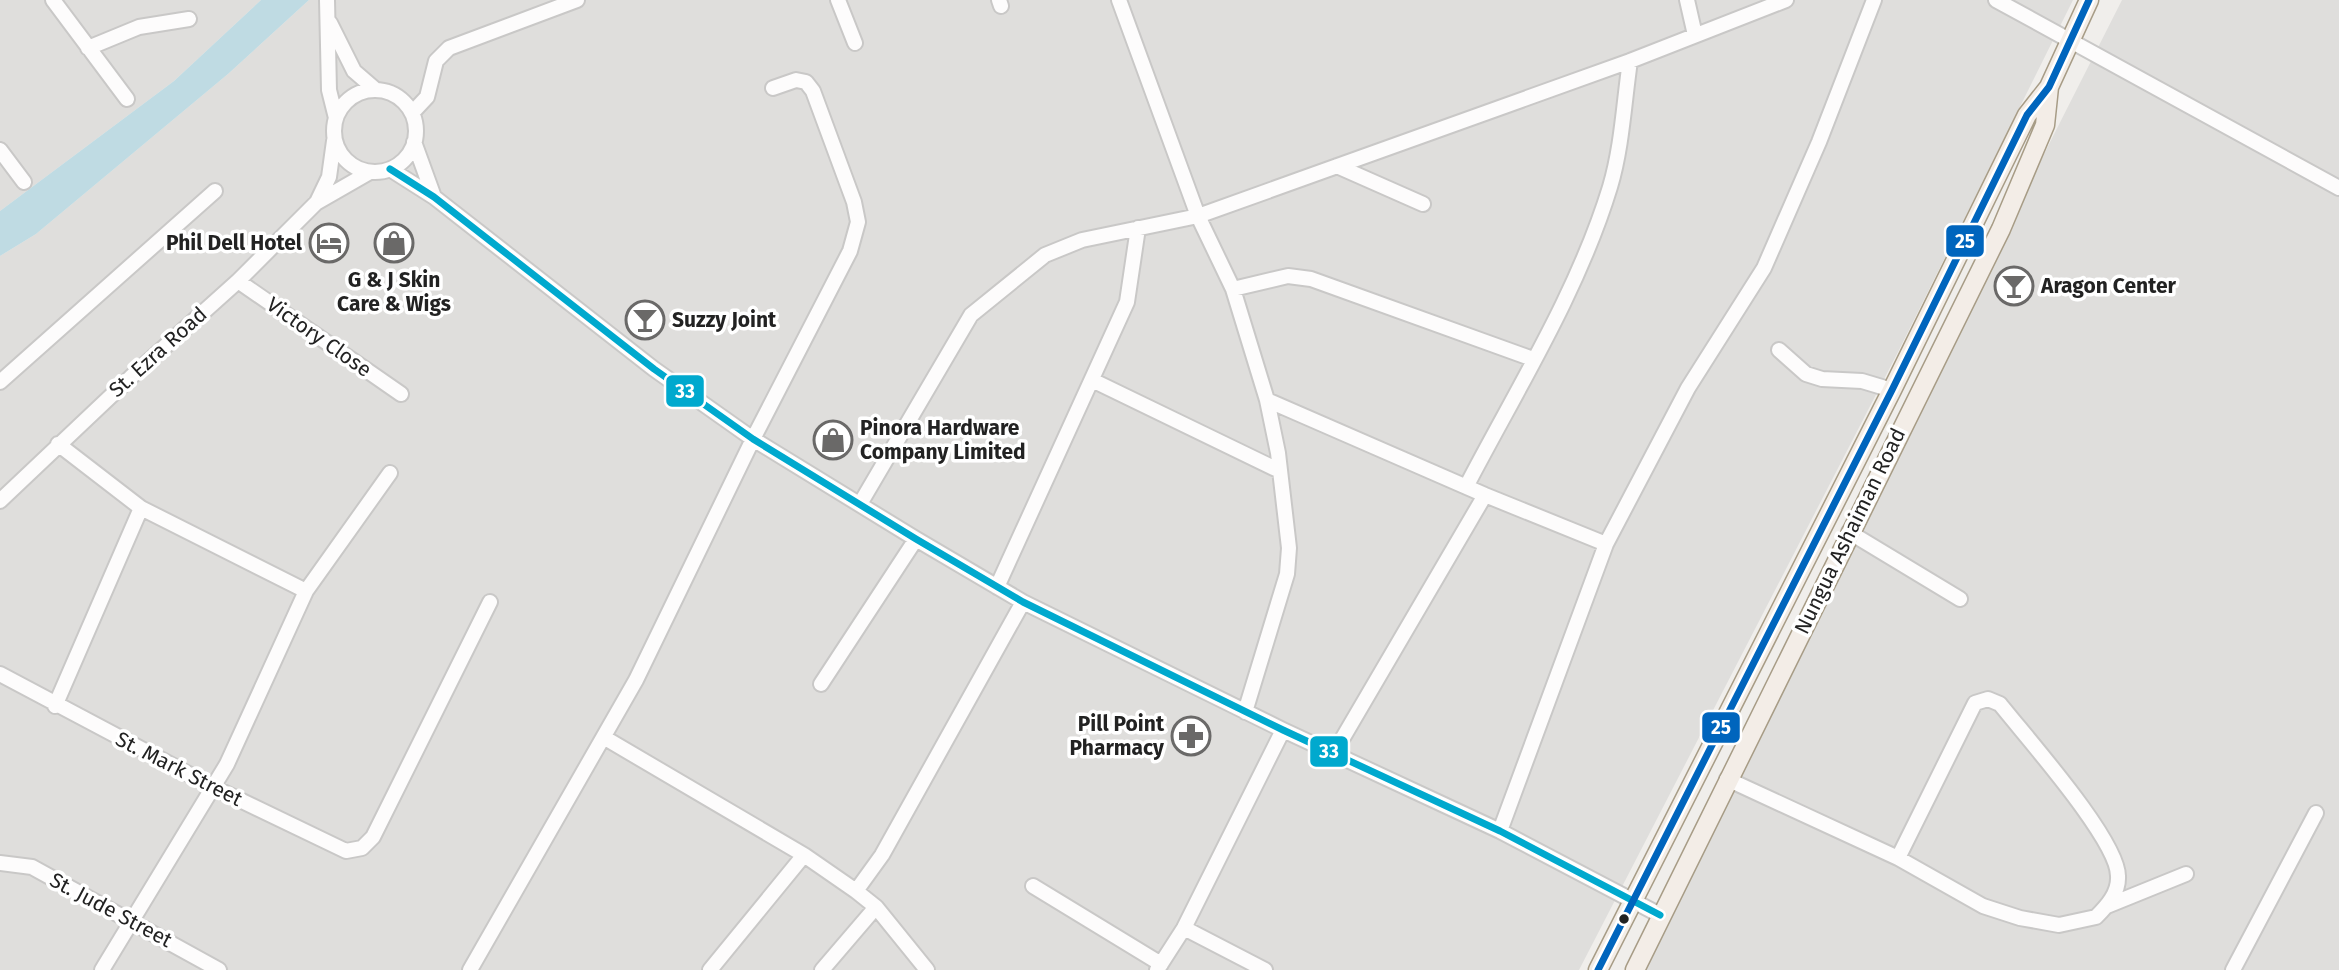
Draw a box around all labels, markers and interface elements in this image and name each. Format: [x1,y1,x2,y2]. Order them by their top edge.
hotel icon: Phil Dell Hotel [308,222,350,264]
shop icon: G & J Skin Care & Wigs [373,222,415,264]
line badge: 25 [1945,224,1985,258]
place label: Phil Dell Hotel [166,230,303,256]
text: 25 [1955,230,1975,253]
bar icon: Aragon Center [1993,265,2035,307]
place label: G & J Skin Care & Wigs [337,267,451,317]
place label: Aragon Center [2040,273,2177,299]
street label: Victory Close [261,291,377,383]
bar icon: Suzzy Joint [624,299,666,341]
street label: St. Ezra Road [104,301,212,403]
place label: Suzzy Joint [672,307,777,333]
line badge: 33 [665,374,705,408]
text: 33 [674,380,695,403]
place label: Pinora Hardware Company Limited [860,415,1026,465]
shop icon: Pinora Hardware Company Limited [812,419,854,461]
street label: Nungua Ashaiman Road [1789,424,1911,638]
place label: Pill Point Pharmacy [1070,711,1165,761]
line badge: 25 [1701,711,1741,744]
pharmacy icon: Pill Point Pharmacy [1170,715,1212,757]
text: 25 [1711,716,1731,739]
street label: St. Mark Street [111,726,247,812]
line badge: 33 [1309,735,1349,768]
text: 33 [1318,740,1339,763]
street label: St. Jude Street [45,867,177,953]
unlabelled marker [1617,912,1631,926]

